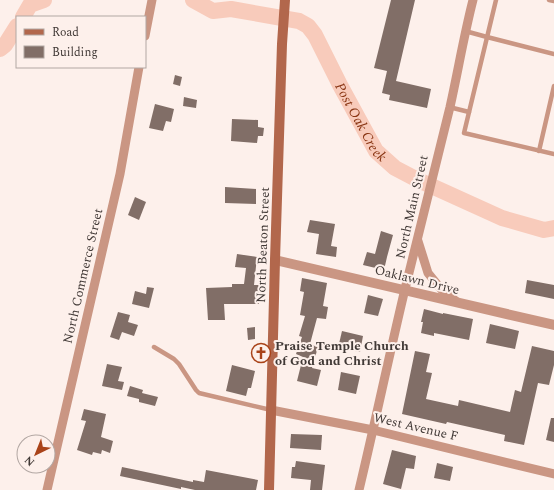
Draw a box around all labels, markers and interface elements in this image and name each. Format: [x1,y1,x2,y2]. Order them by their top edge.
legend [16,16,146,68]
text: Road [52,23,79,42]
text: Building [52,43,98,62]
water label: Post Oak Creek [330,78,392,167]
street label: North Main Street [390,153,434,261]
street label: North Beaton Street [251,186,275,303]
street label: North Commerce Street [58,206,108,346]
street label: Oaklawn Drive [373,260,461,300]
place label: Praise Temple Church of God and Christ [275,336,409,371]
church icon: Praise Temple Church of God and Christ [250,342,272,364]
street label: West Avenue F [372,408,460,446]
north arrow [16,434,56,474]
text: N [20,452,39,470]

